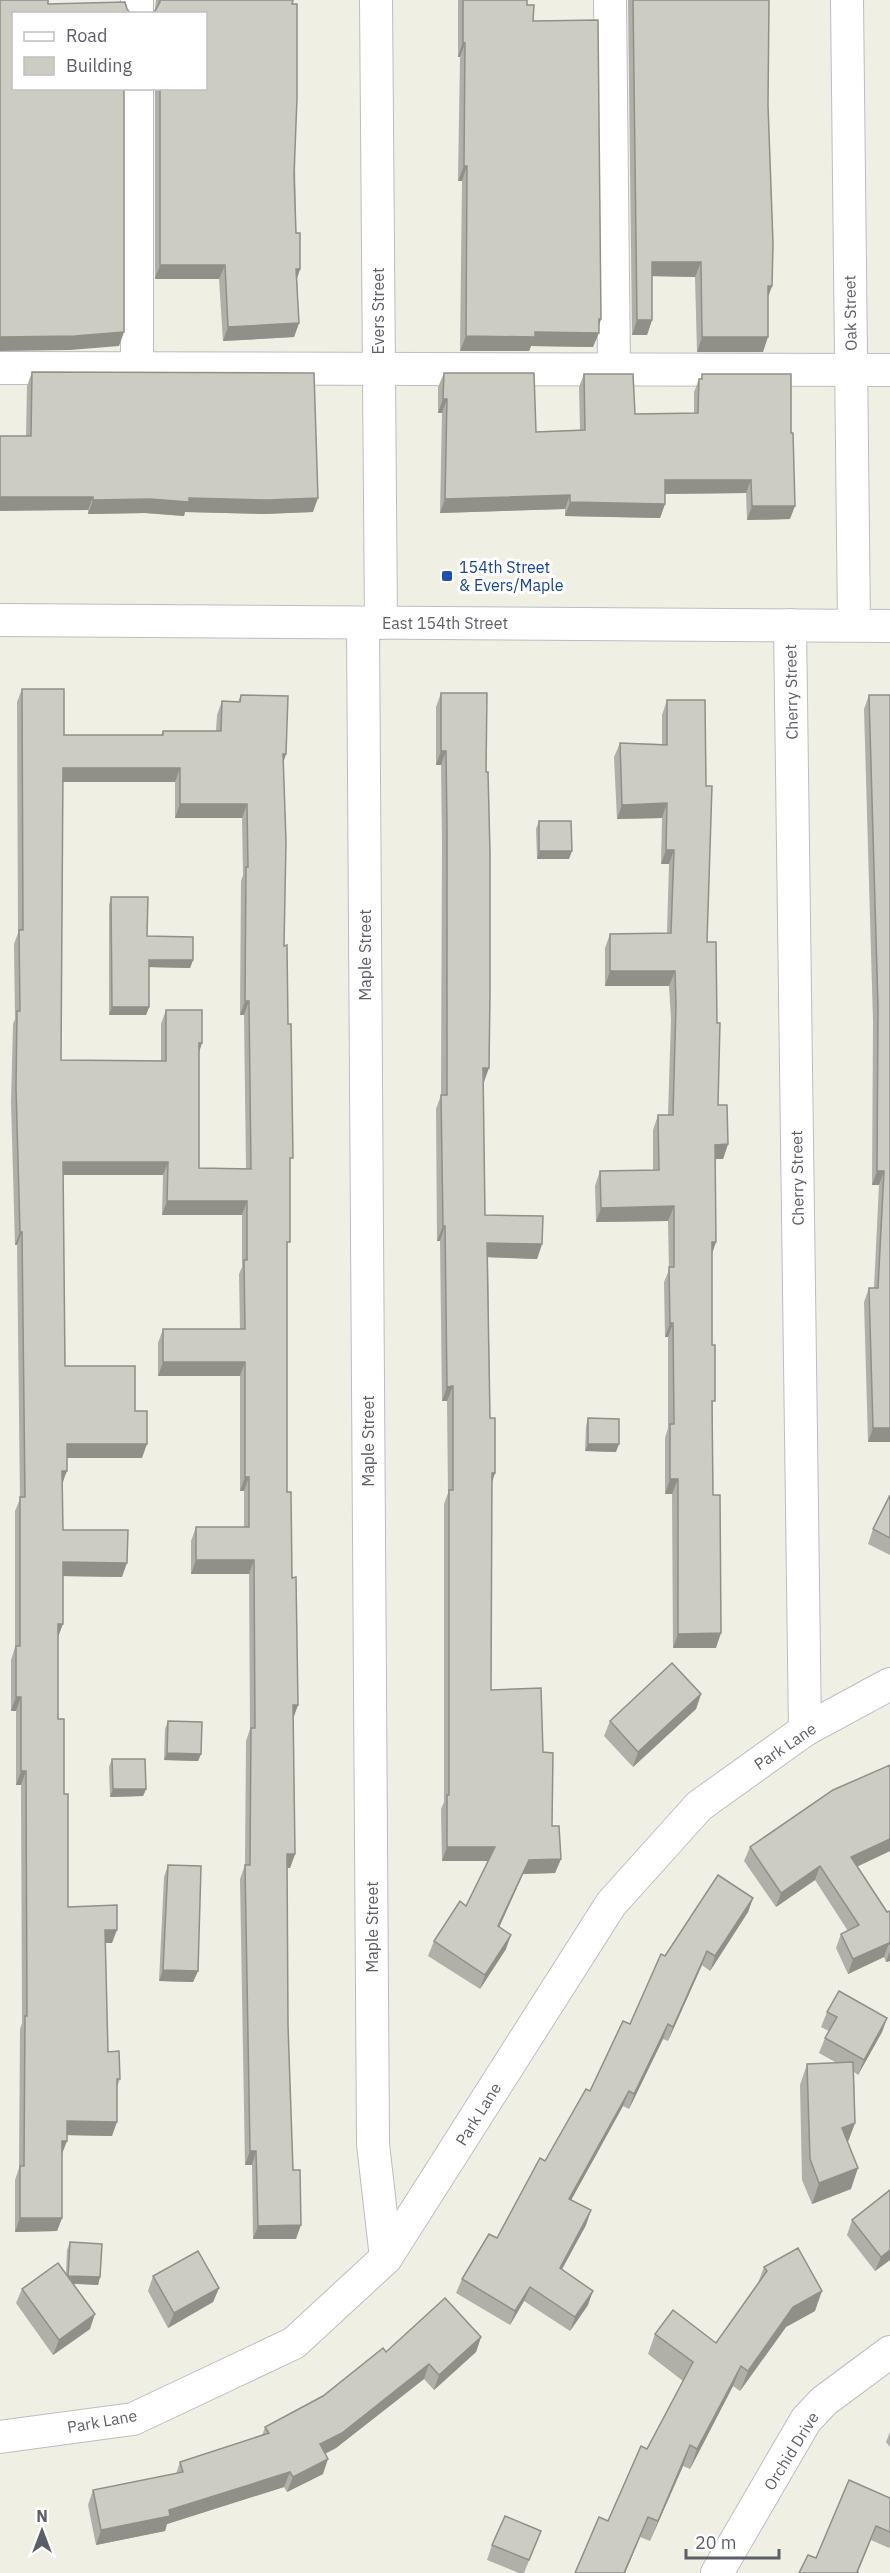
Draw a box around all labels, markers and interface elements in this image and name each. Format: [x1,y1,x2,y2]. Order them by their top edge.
legend [12,12,207,90]
text: Road [66,24,107,47]
text: Building [66,54,133,77]
street label: Evers Street [368,267,388,355]
street label: Oak Street [839,275,861,351]
place label: 154th Street & Evers/Maple [459,557,564,595]
marker: 154th Street & Evers/Maple [440,569,454,583]
street label: East 154th Street [382,613,508,633]
street label: Cherry Street [780,644,802,740]
street label: Maple Street [355,909,375,1001]
street label: Cherry Street [786,1130,808,1226]
street label: Maple Street [358,1395,378,1487]
street label: Park Lane [750,1718,820,1774]
street label: Maple Street [362,1881,382,1973]
street label: Park Lane [451,2079,505,2149]
street label: Park Lane [66,2405,139,2437]
street label: Orchid Drive [759,2408,823,2494]
north arrow [12,2501,72,2561]
text: N [36,2506,48,2526]
scale bar [686,2522,779,2560]
text: 20 m [695,2531,737,2554]

